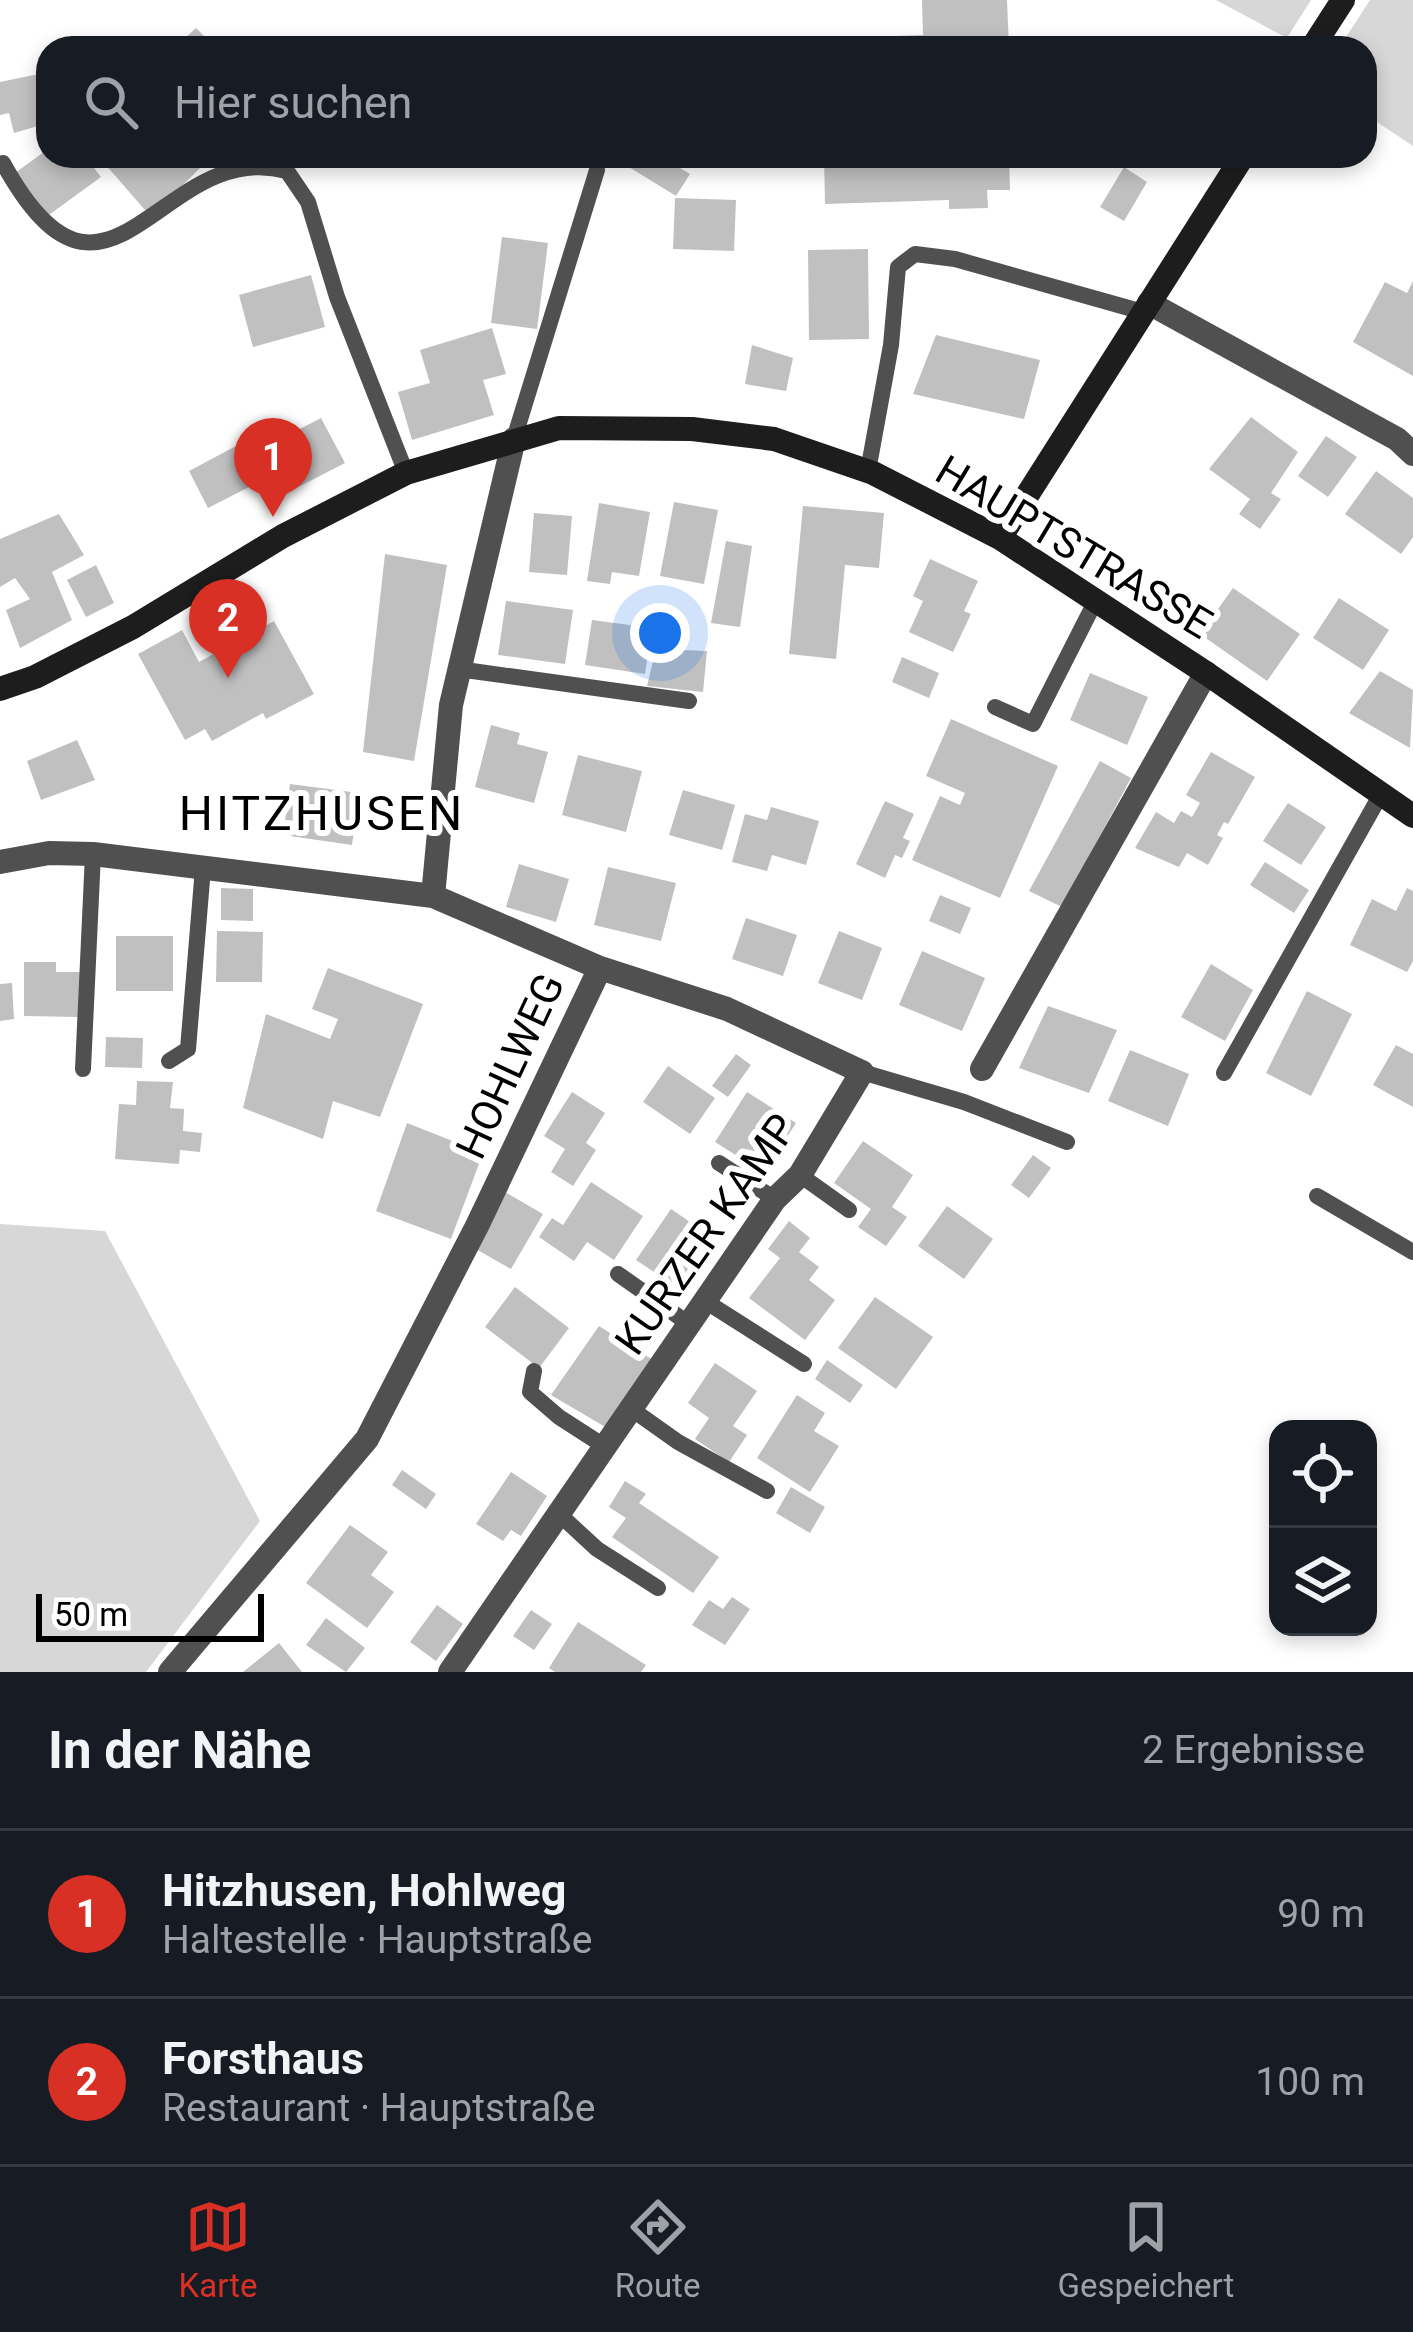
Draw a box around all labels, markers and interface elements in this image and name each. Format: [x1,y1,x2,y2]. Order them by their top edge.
search box [36,36,1377,168]
icon: search [78,69,144,135]
text: Hier suchen [174,76,412,129]
pin: 1 [234,418,312,517]
street label: HAUPTSTRASSE [927,445,1221,649]
pin: 2 [189,579,267,678]
your location [630,603,690,663]
district label: HITZHUSEN [179,785,465,842]
street label: HOHLWEG [446,966,574,1166]
street label: KURZER KAMP [605,1105,807,1363]
map controls [1269,1420,1377,1636]
button: locate [1269,1420,1377,1528]
button: layers [1269,1528,1377,1636]
scale bar [36,1588,264,1641]
text: 50 m [54,1595,128,1634]
text: In der Nähe [48,1721,311,1780]
text: 2 Ergebnisse [1142,1727,1365,1773]
text: Hitzhusen, Hohlweg [162,1864,566,1917]
text: 1 [76,1891,98,1937]
text: 90 m [1277,1891,1365,1937]
text: Haltestelle · Hauptstraße [162,1917,592,1963]
text: Forsthaus [162,2032,364,2085]
text: 2 [76,2059,98,2105]
text: 100 m [1255,2059,1365,2105]
text: Restaurant · Hauptstraße [162,2085,595,2131]
tab: Karte [179,2194,258,2305]
tab: Route [615,2194,700,2305]
tab: Gespeichert [1058,2194,1234,2305]

